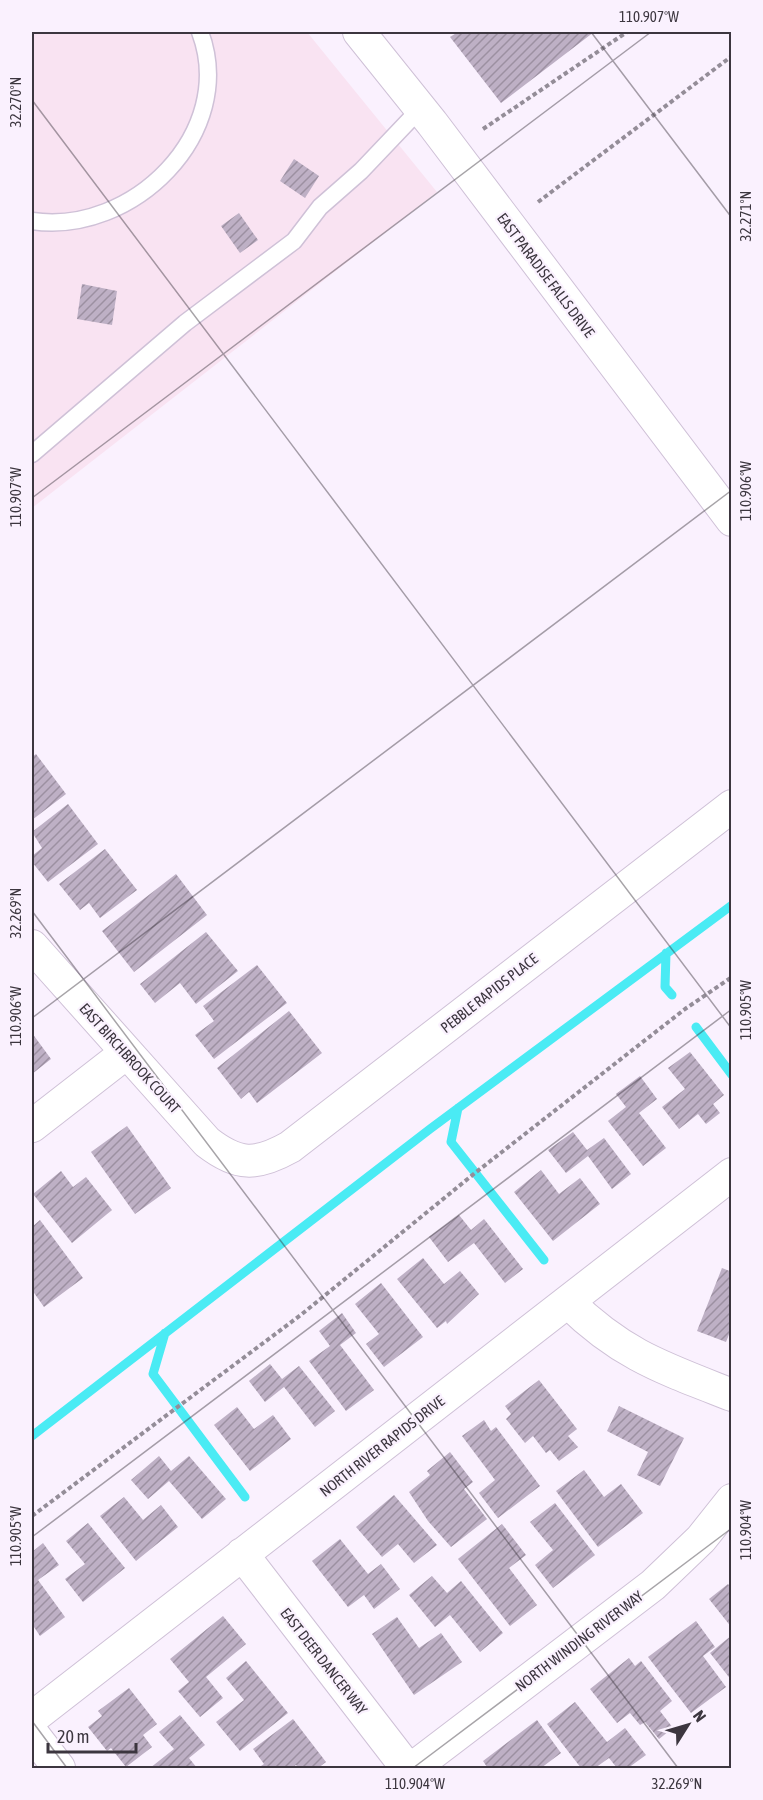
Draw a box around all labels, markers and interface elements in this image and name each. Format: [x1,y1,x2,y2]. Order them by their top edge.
text: 110.907°W [619,8,679,25]
text: 32.270°N [7,77,24,127]
text: 32.271°N [737,191,754,241]
street label: EAST PARADISE FALLS DRIVE [494,210,599,341]
text: 110.906°W [737,461,754,521]
text: 110.907°W [7,467,24,527]
text: 32.269°N [7,888,24,938]
street label: PEBBLE RAPIDS PLACE [437,949,541,1036]
text: 110.905°W [737,980,754,1040]
text: 110.906°W [7,986,24,1046]
street label: EAST BIRCHBROOK COURT [76,1000,184,1117]
street label: NORTH RIVER RAPIDS DRIVE [316,1392,448,1500]
text: 110.904°W [737,1500,754,1560]
text: 110.905°W [7,1506,24,1566]
street label: NORTH WINDING RIVER WAY [512,1587,646,1695]
street label: EAST DEER DANCER WAY [277,1604,371,1718]
north arrow [658,1695,718,1755]
text: N [690,1707,710,1725]
scale bar [48,1716,136,1754]
text: 20 m [57,1726,89,1747]
text: 110.904°W [385,1775,445,1792]
text: 32.269°N [652,1775,702,1792]

